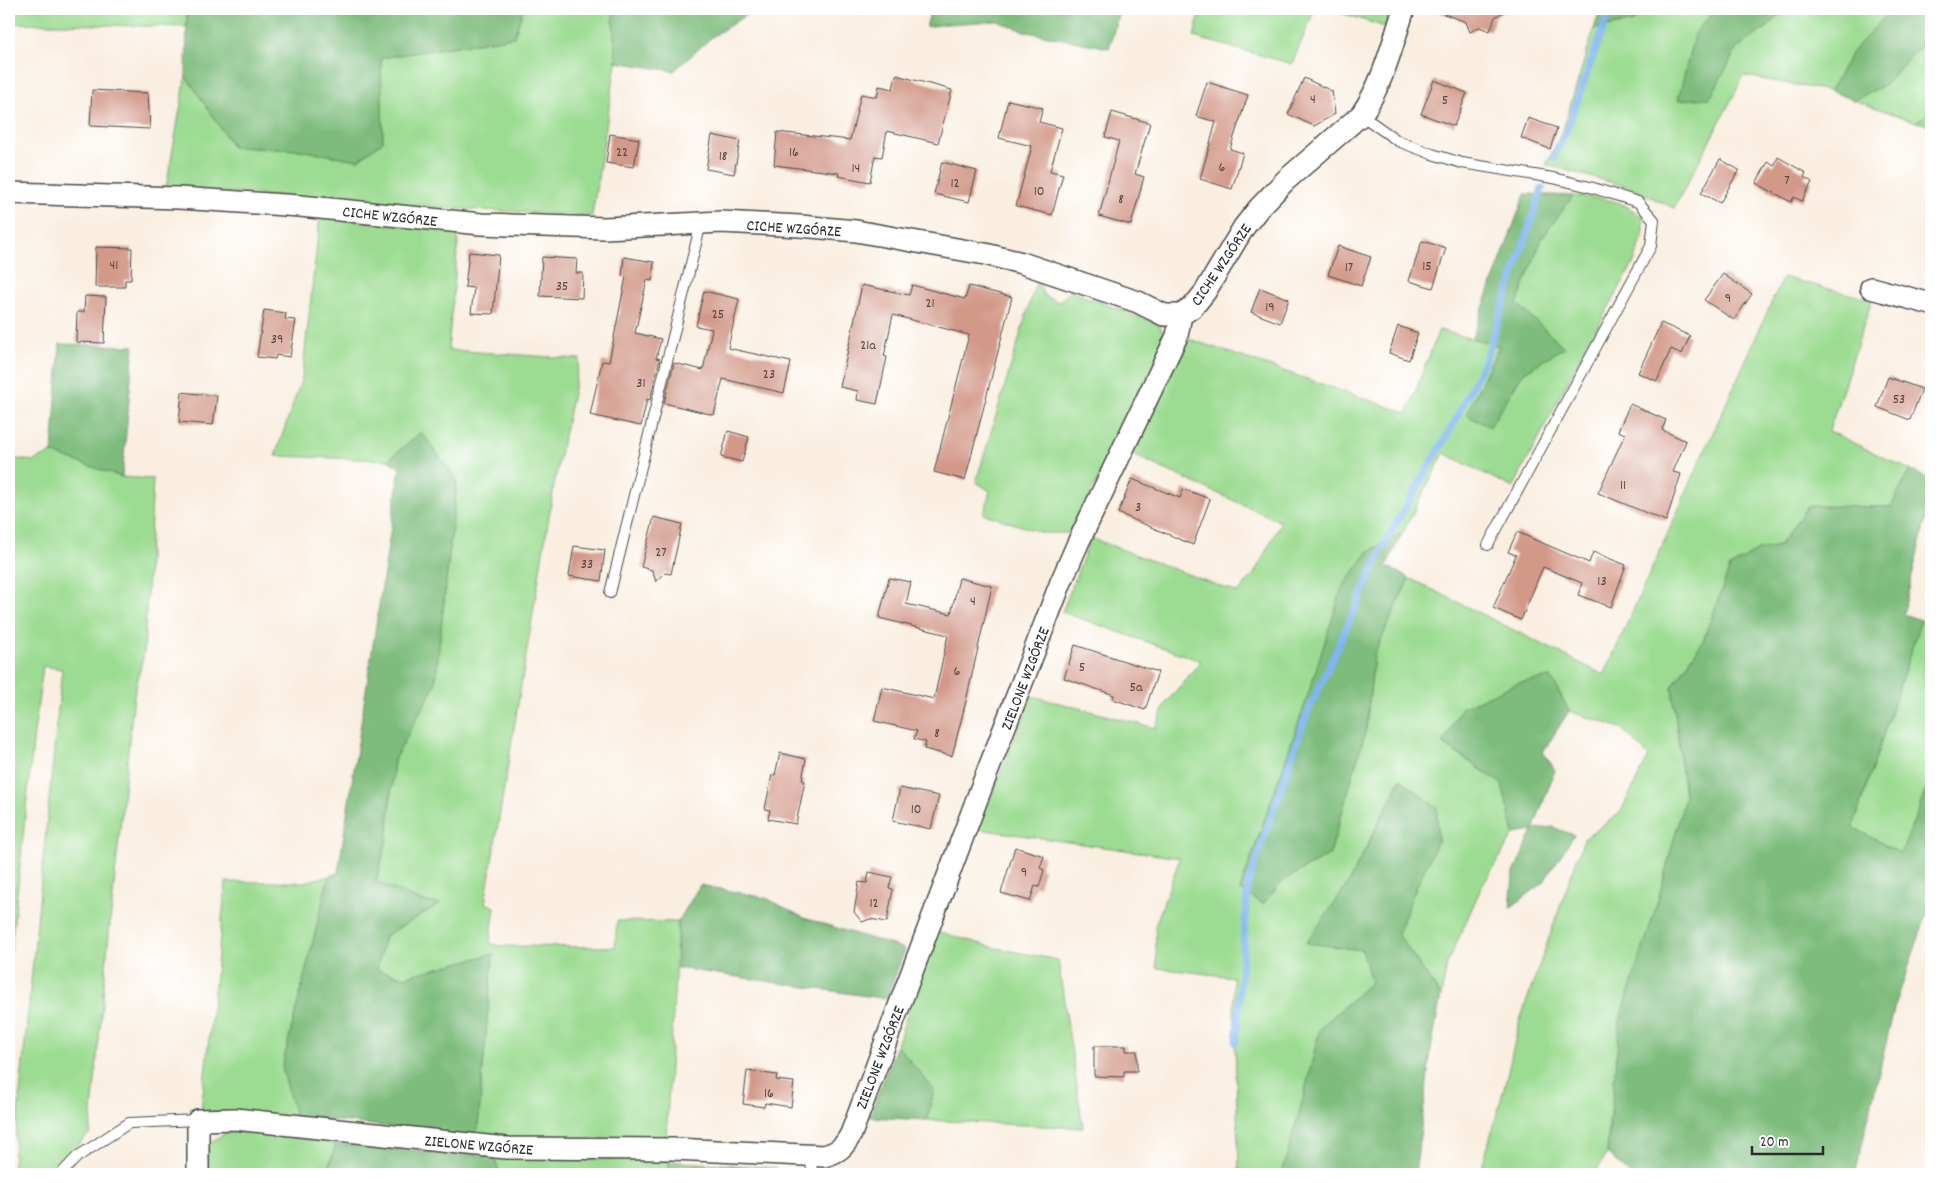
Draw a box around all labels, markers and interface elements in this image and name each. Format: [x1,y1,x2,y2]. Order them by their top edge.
house number: 4 [1310,90,1316,110]
house number: 5 [1442,91,1448,111]
house number: 22 [616,143,628,163]
house number: 16 [789,143,799,163]
house number: 18 [719,147,728,167]
house number: 6 [1219,158,1226,178]
house number: 14 [852,159,860,179]
house number: 7 [1784,171,1790,191]
house number: 12 [950,174,960,194]
house number: 10 [1034,182,1044,202]
house number: 8 [1118,190,1124,210]
street label: CICHE WZGÓRZE [341,201,439,234]
street label: CICHE WZGÓRZE [746,215,843,244]
street label: CICHE WZGÓRZE [1186,219,1259,311]
house number: 41 [110,256,118,276]
house number: 15 [1422,257,1432,277]
house number: 17 [1345,258,1353,278]
house number: 35 [556,277,568,297]
house number: 9 [1725,289,1731,309]
house number: 21 [925,294,935,314]
house number: 19 [1265,298,1275,318]
house number: 25 [712,305,724,325]
house number: 39 [271,330,283,350]
house number: 21a [860,336,876,356]
house number: 23 [763,365,775,385]
house number: 31 [636,374,646,394]
house number: 53 [1893,390,1905,410]
house number: 11 [1620,476,1626,496]
house number: 3 [1135,498,1141,518]
house number: 27 [655,543,667,563]
house number: 33 [581,555,593,575]
house number: 13 [1597,572,1607,592]
house number: 4 [970,592,976,612]
street label: ZIELONE WZGÓRZE [996,623,1057,734]
house number: 5 [1079,658,1085,678]
house number: 6 [954,662,961,682]
house number: 5a [1129,678,1143,698]
house number: 8 [934,724,940,744]
house number: 10 [911,800,921,820]
house number: 9 [1021,863,1027,883]
house number: 12 [869,894,879,914]
street label: ZIELONE WZGÓRZE [851,1002,912,1113]
house number: 16 [764,1084,774,1104]
scale bar [1752,1123,1824,1155]
street label: ZIELONE WZGÓRZE [423,1130,535,1163]
text: 20 m [1760,1132,1788,1154]

